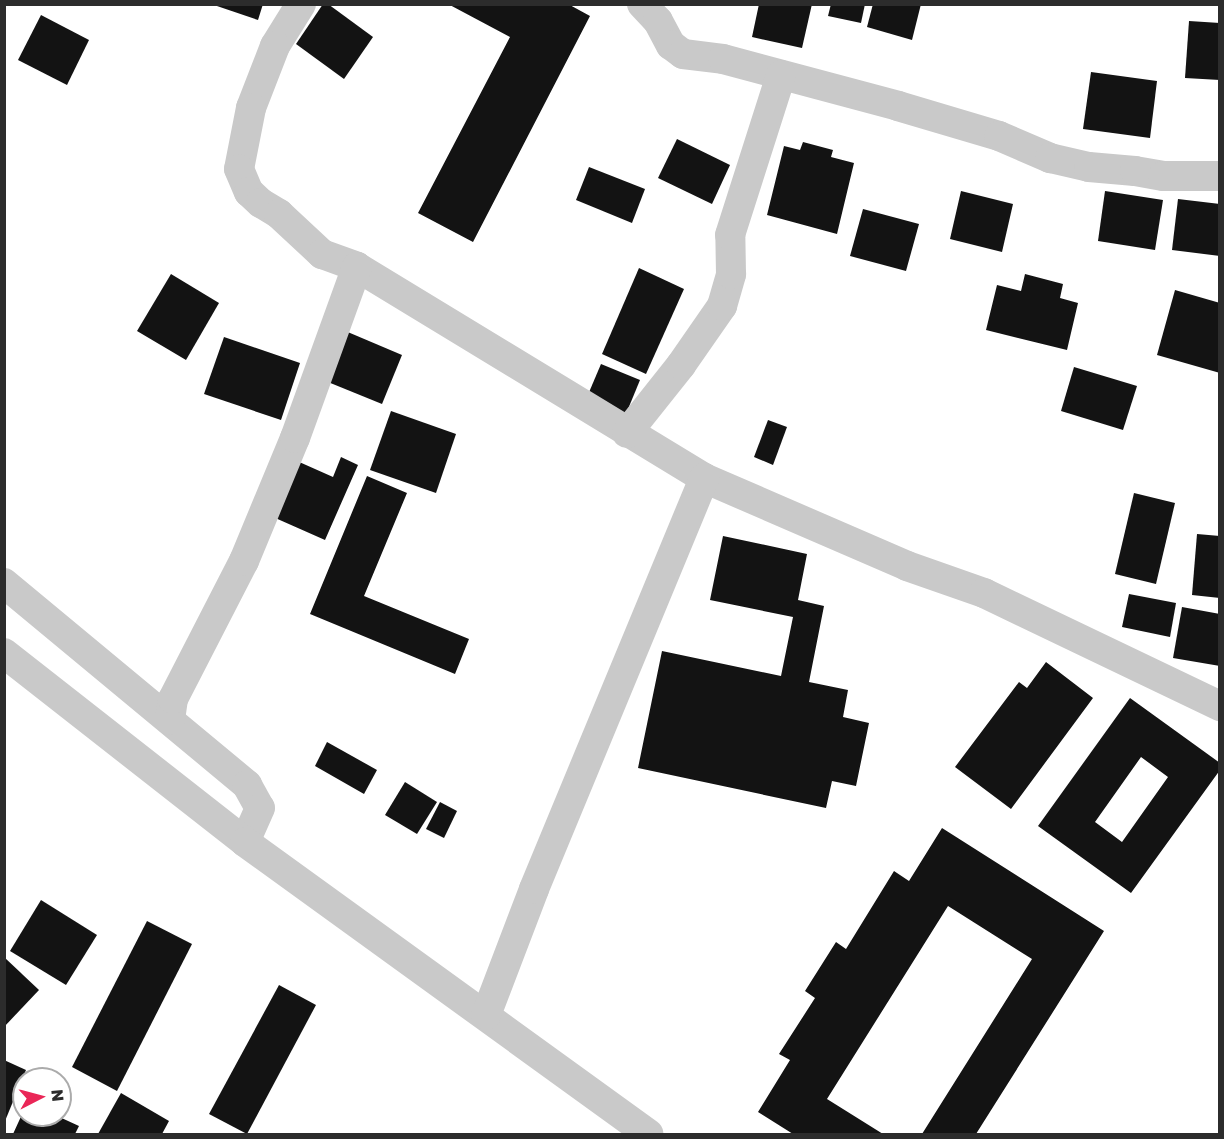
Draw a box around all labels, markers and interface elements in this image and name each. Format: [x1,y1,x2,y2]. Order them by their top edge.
north arrow [12,1067,72,1127]
text: N [47,1088,68,1102]

